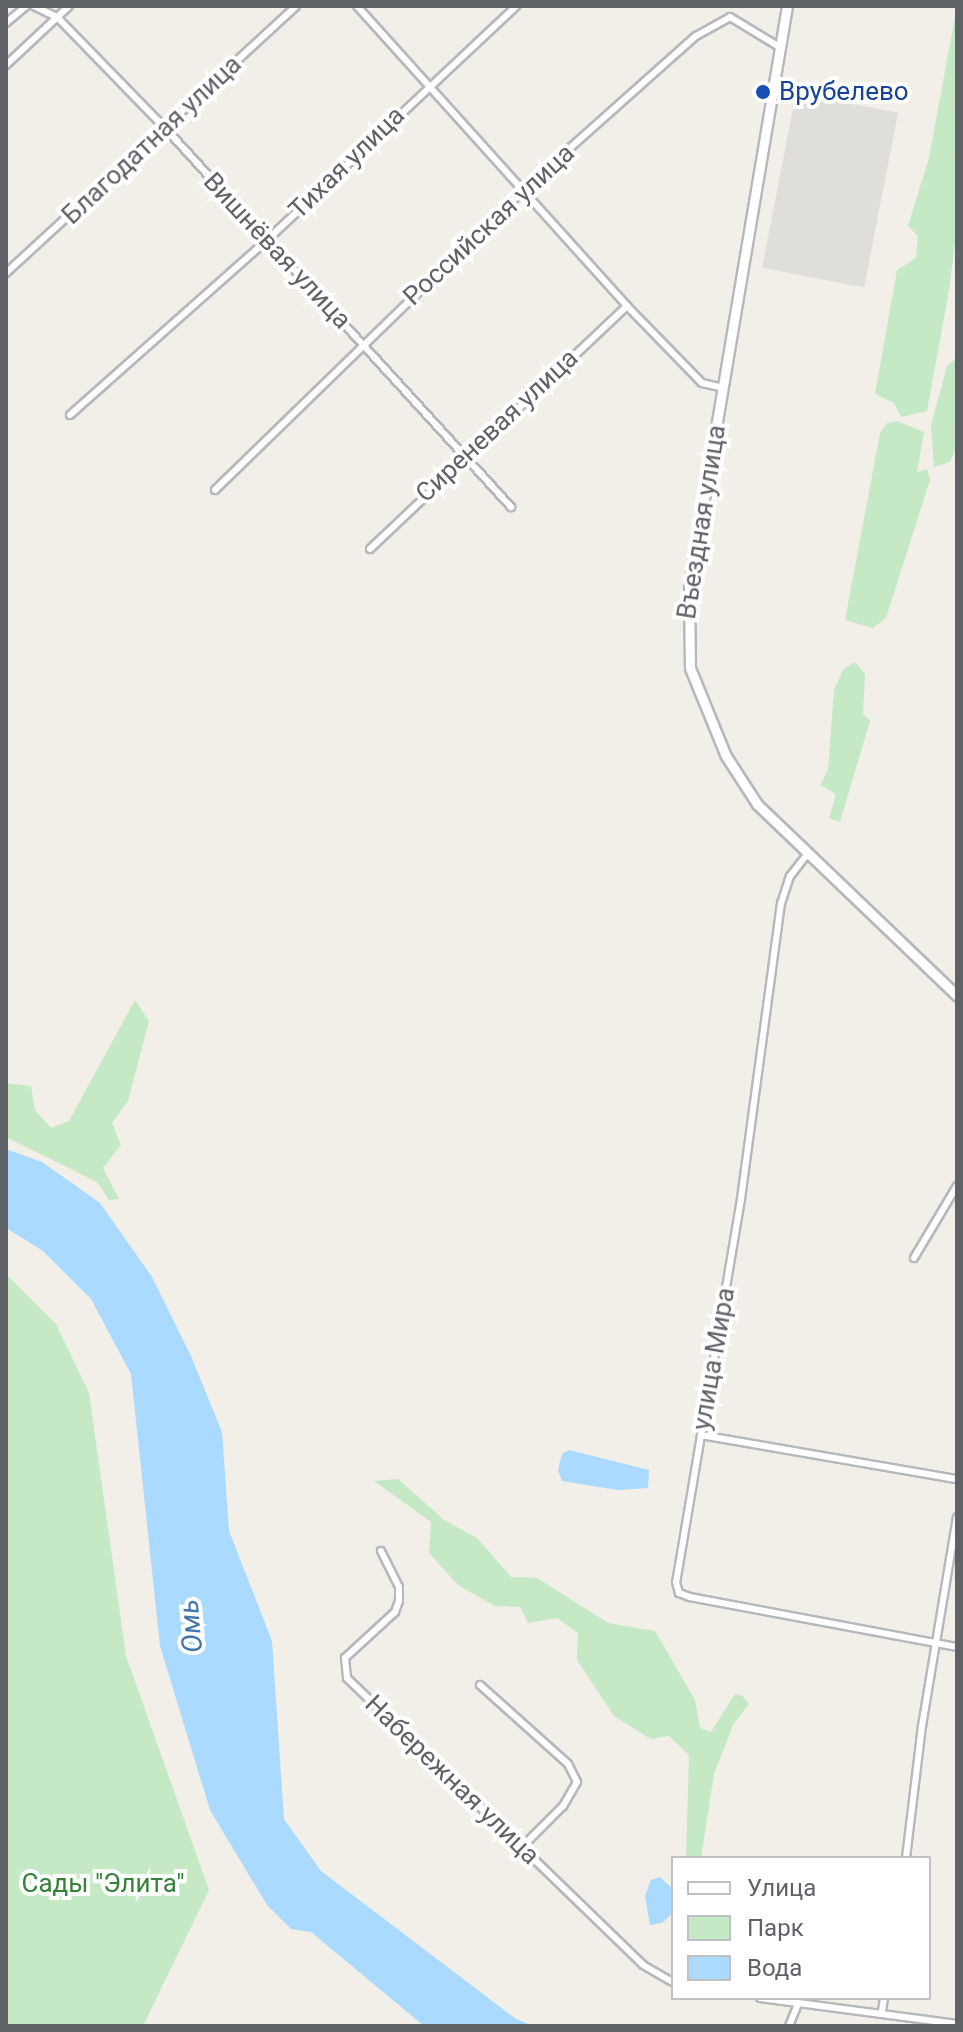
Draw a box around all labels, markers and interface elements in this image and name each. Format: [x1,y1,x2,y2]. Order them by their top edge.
street label: Благодатная улица [56,49,248,231]
place label: Врубелево [779,76,909,108]
marker: Врубелево [754,83,772,101]
street label: Тихая улица [283,100,411,226]
street label: Российская улица [397,138,581,312]
street label: Вишнёвая улица [197,166,357,336]
street label: Сиреневая улица [409,343,585,509]
street label: Въездная улица [671,423,733,621]
street label: улица Мира [686,1285,742,1433]
water label: Омь [172,1598,210,1654]
street label: Набережная улица [358,1689,546,1871]
legend [671,1856,931,2000]
park label: Сады "Элита" [22,1868,184,1900]
text: Улица [747,1874,816,1902]
text: Парк [747,1914,804,1942]
text: Вода [747,1954,802,1982]

